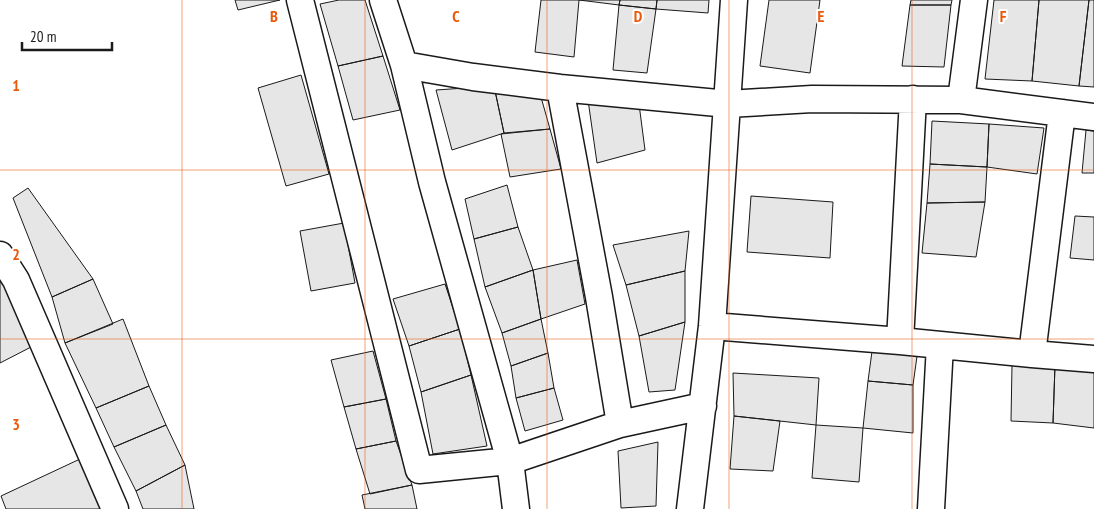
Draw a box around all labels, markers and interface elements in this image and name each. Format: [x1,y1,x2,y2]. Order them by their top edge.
text: B [270,6,278,26]
text: C [452,6,460,26]
text: D [634,6,643,26]
text: E [818,6,825,26]
text: F [1000,6,1007,26]
scale bar [22,20,112,52]
text: 20 m [30,27,56,46]
text: 1 [12,75,20,95]
text: 2 [12,244,20,264]
text: 3 [12,414,20,434]

